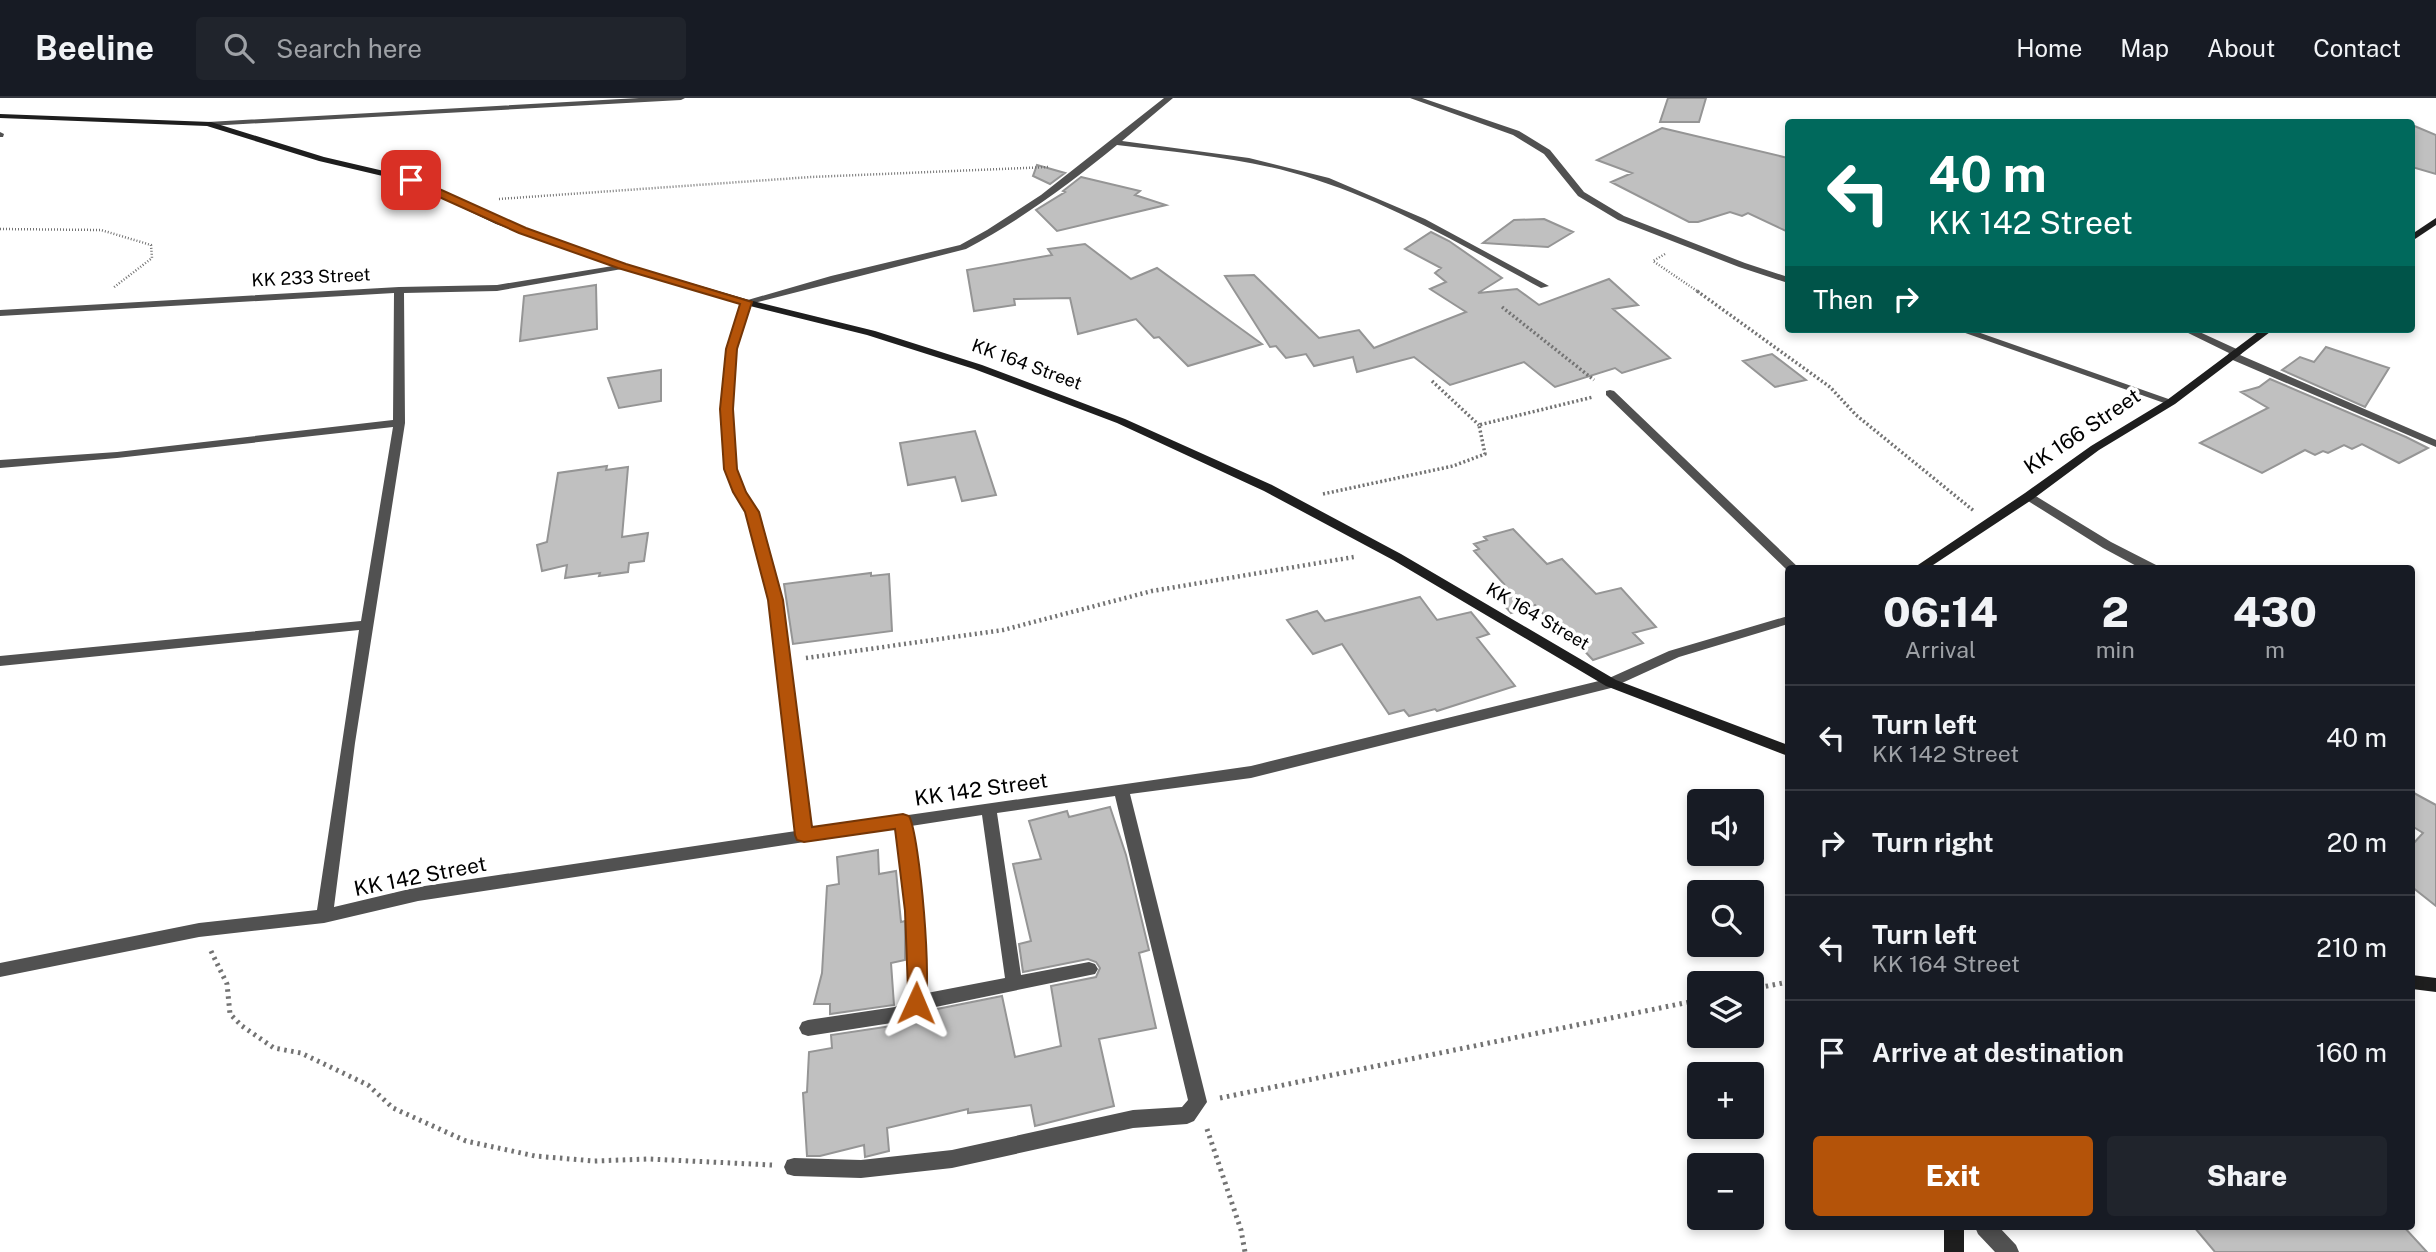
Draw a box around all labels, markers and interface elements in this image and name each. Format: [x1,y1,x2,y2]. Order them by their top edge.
search box [196,17,686,80]
text: Beeline [35,29,154,67]
icon: search [220,29,258,67]
text: Search here [276,33,422,64]
text: Home [2016,34,2082,62]
text: Map [2120,34,2169,62]
text: About [2207,34,2275,62]
text: Contact [2313,34,2401,62]
text: 40 m [1928,145,2047,203]
icon: left [1813,147,1904,238]
pin [381,150,441,210]
icon: arrive [392,161,430,199]
text: KK 142 Street [1928,204,2133,241]
street label: KK 233 Street [251,263,371,291]
icon: right [1887,280,1925,318]
text: Then [1813,284,1873,315]
street label: KK 164 Street [969,334,1085,394]
street label: KK 166 Street [2019,383,2145,479]
street label: KK 164 Street [1483,578,1593,654]
text: 06:14 [1883,587,1998,636]
text: 2 [2102,587,2129,636]
text: 430 [2233,587,2317,636]
text: Arrival [1905,636,1976,663]
text: min [2096,636,2135,663]
text: m [2265,636,2285,663]
text: Turn left [1872,709,1977,740]
icon: left [1813,719,1851,757]
text: 40 m [2326,722,2387,753]
text: KK 142 Street [1872,740,2019,767]
street label: KK 142 Street [913,767,1049,811]
map controls [1687,789,1764,1230]
button: sound [1687,789,1764,866]
icon: right [1813,824,1851,862]
text: Turn right [1872,827,1994,858]
text: 20 m [2327,827,2387,858]
street label: KK 142 Street [352,851,488,901]
button: search [1687,880,1764,957]
text: Turn left [1872,919,1977,950]
icon: left [1813,929,1851,967]
text: 210 m [2316,932,2387,963]
text: KK 164 Street [1872,950,2020,977]
position arrow [879,966,953,1040]
button: layers [1687,971,1764,1048]
icon: arrive [1813,1034,1851,1072]
text: Arrive at destination [1872,1037,2124,1068]
text: 160 m [2316,1037,2387,1068]
button: + [1687,1062,1764,1139]
button: Exit [1813,1136,2093,1216]
button: Share [2107,1136,2387,1216]
button: − [1687,1153,1764,1230]

